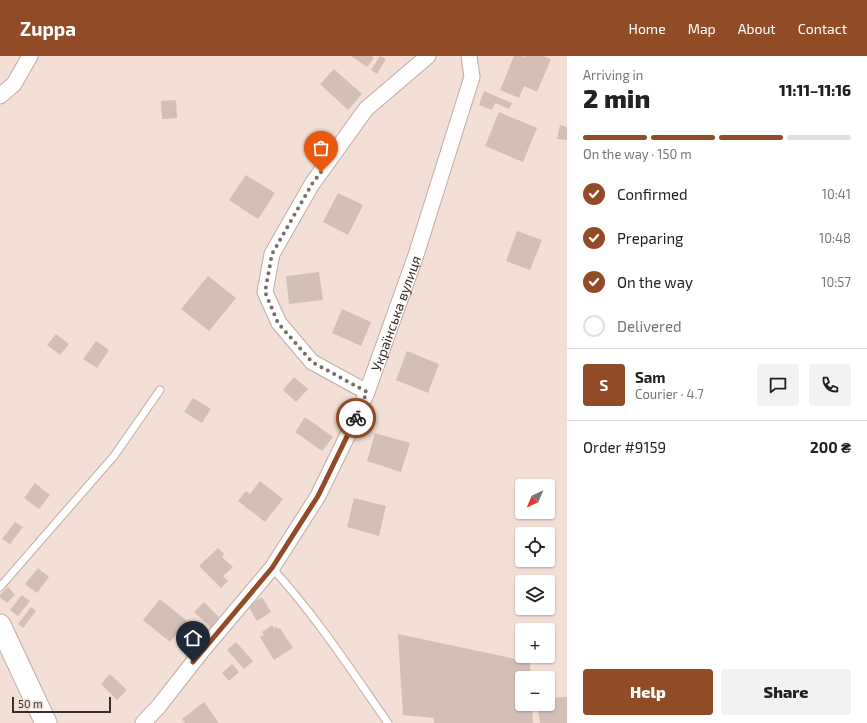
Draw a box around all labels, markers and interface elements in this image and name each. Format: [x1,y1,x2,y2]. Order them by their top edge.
text: Zuppa [20,17,76,40]
text: Home [629,20,666,37]
text: Map [688,20,716,37]
text: About [738,20,776,37]
text: Contact [798,20,847,37]
text: Arriving in [583,67,643,83]
text: 11:11–11:16 [779,81,851,99]
text: 2 min [583,82,650,113]
pin [304,131,338,172]
icon: bag [310,137,332,159]
text: On the way · 150 m [583,146,692,162]
icon: check [583,183,605,205]
text: Confirmed [617,185,688,203]
text: 10:41 [822,186,851,202]
icon: check [583,227,605,249]
text: Preparing [617,229,683,247]
text: 10:48 [819,230,851,246]
street label: Українська вулиця [367,253,424,373]
icon: check [583,271,605,293]
text: On the way [617,273,693,291]
text: 10:57 [821,274,851,290]
text: Delivered [617,317,682,335]
button: chat [757,364,799,406]
button: phone [809,364,851,406]
text: Sam [635,368,666,386]
text: S [600,376,608,394]
text: Courier · 4.7 [635,386,704,402]
courier [336,398,376,438]
icon: bike [345,407,367,429]
text: Order #9159 [583,438,666,456]
text: 200 ₴ [810,438,851,456]
north arrow [515,479,555,519]
map controls [515,479,555,711]
button: locate [515,527,555,567]
button: layers [515,575,555,615]
pin [176,621,210,662]
button: + [515,623,555,663]
icon: home [182,627,204,649]
button: Help [583,669,713,715]
button: Share [721,669,851,715]
button: − [515,671,555,711]
scale bar [12,695,111,714]
text: 50 m [18,697,43,710]

